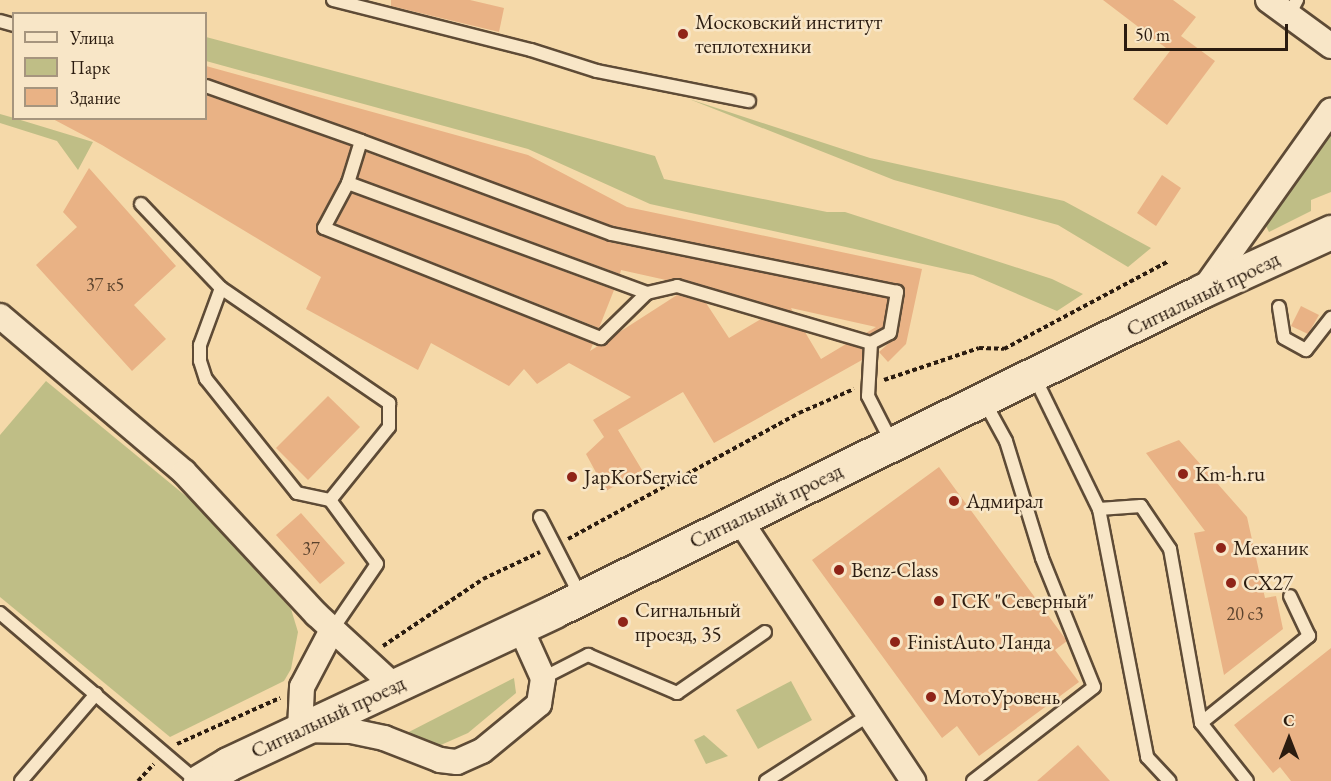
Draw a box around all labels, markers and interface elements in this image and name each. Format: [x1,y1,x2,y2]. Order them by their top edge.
place label: Московский институт теплотехники [695,9,882,59]
legend [12,12,207,120]
scale bar [1127,12,1290,50]
text: 50 m [1135,23,1170,46]
text: Улица [70,26,114,49]
marker: Московский институт теплотехники [676,27,690,41]
text: Парк [70,56,110,79]
text: Здание [70,86,120,109]
street label: Сигнальный проезд [1122,246,1284,342]
house number: 37 к5 [86,274,124,296]
street label: Сигнальный проезд [685,458,847,554]
place label: Km-h.ru [1195,461,1265,487]
place label: JapKorService [584,464,698,490]
marker: Km-h.ru [1176,467,1190,481]
marker: JapKorService [565,470,579,484]
place label: Адмирал [966,488,1043,514]
marker: Адмирал [947,494,961,508]
place label: Механик [1233,535,1309,561]
house number: 37 [302,538,320,560]
marker: Механик [1214,541,1228,555]
place label: Benz-Class [851,557,938,583]
marker: Benz-Class [832,563,846,577]
place label: CX27 [1243,570,1293,596]
marker: CX27 [1224,576,1238,590]
place label: ГСК "Северный" [951,588,1094,614]
marker: ГСК "Северный" [932,594,946,608]
place label: Сигнальный проезд, 35 [635,597,741,647]
house number: 20 с3 [1227,603,1263,625]
marker: Сигнальный проезд, 35 [616,615,630,629]
place label: FinistAuto Ланда [907,629,1051,655]
marker: FinistAuto Ланда [888,635,902,649]
street label: Сигнальный проезд [247,670,409,764]
place label: МотоУровень [943,684,1060,710]
marker: МотоУровень [924,690,938,704]
north arrow [1259,709,1319,769]
text: С [1283,710,1295,731]

